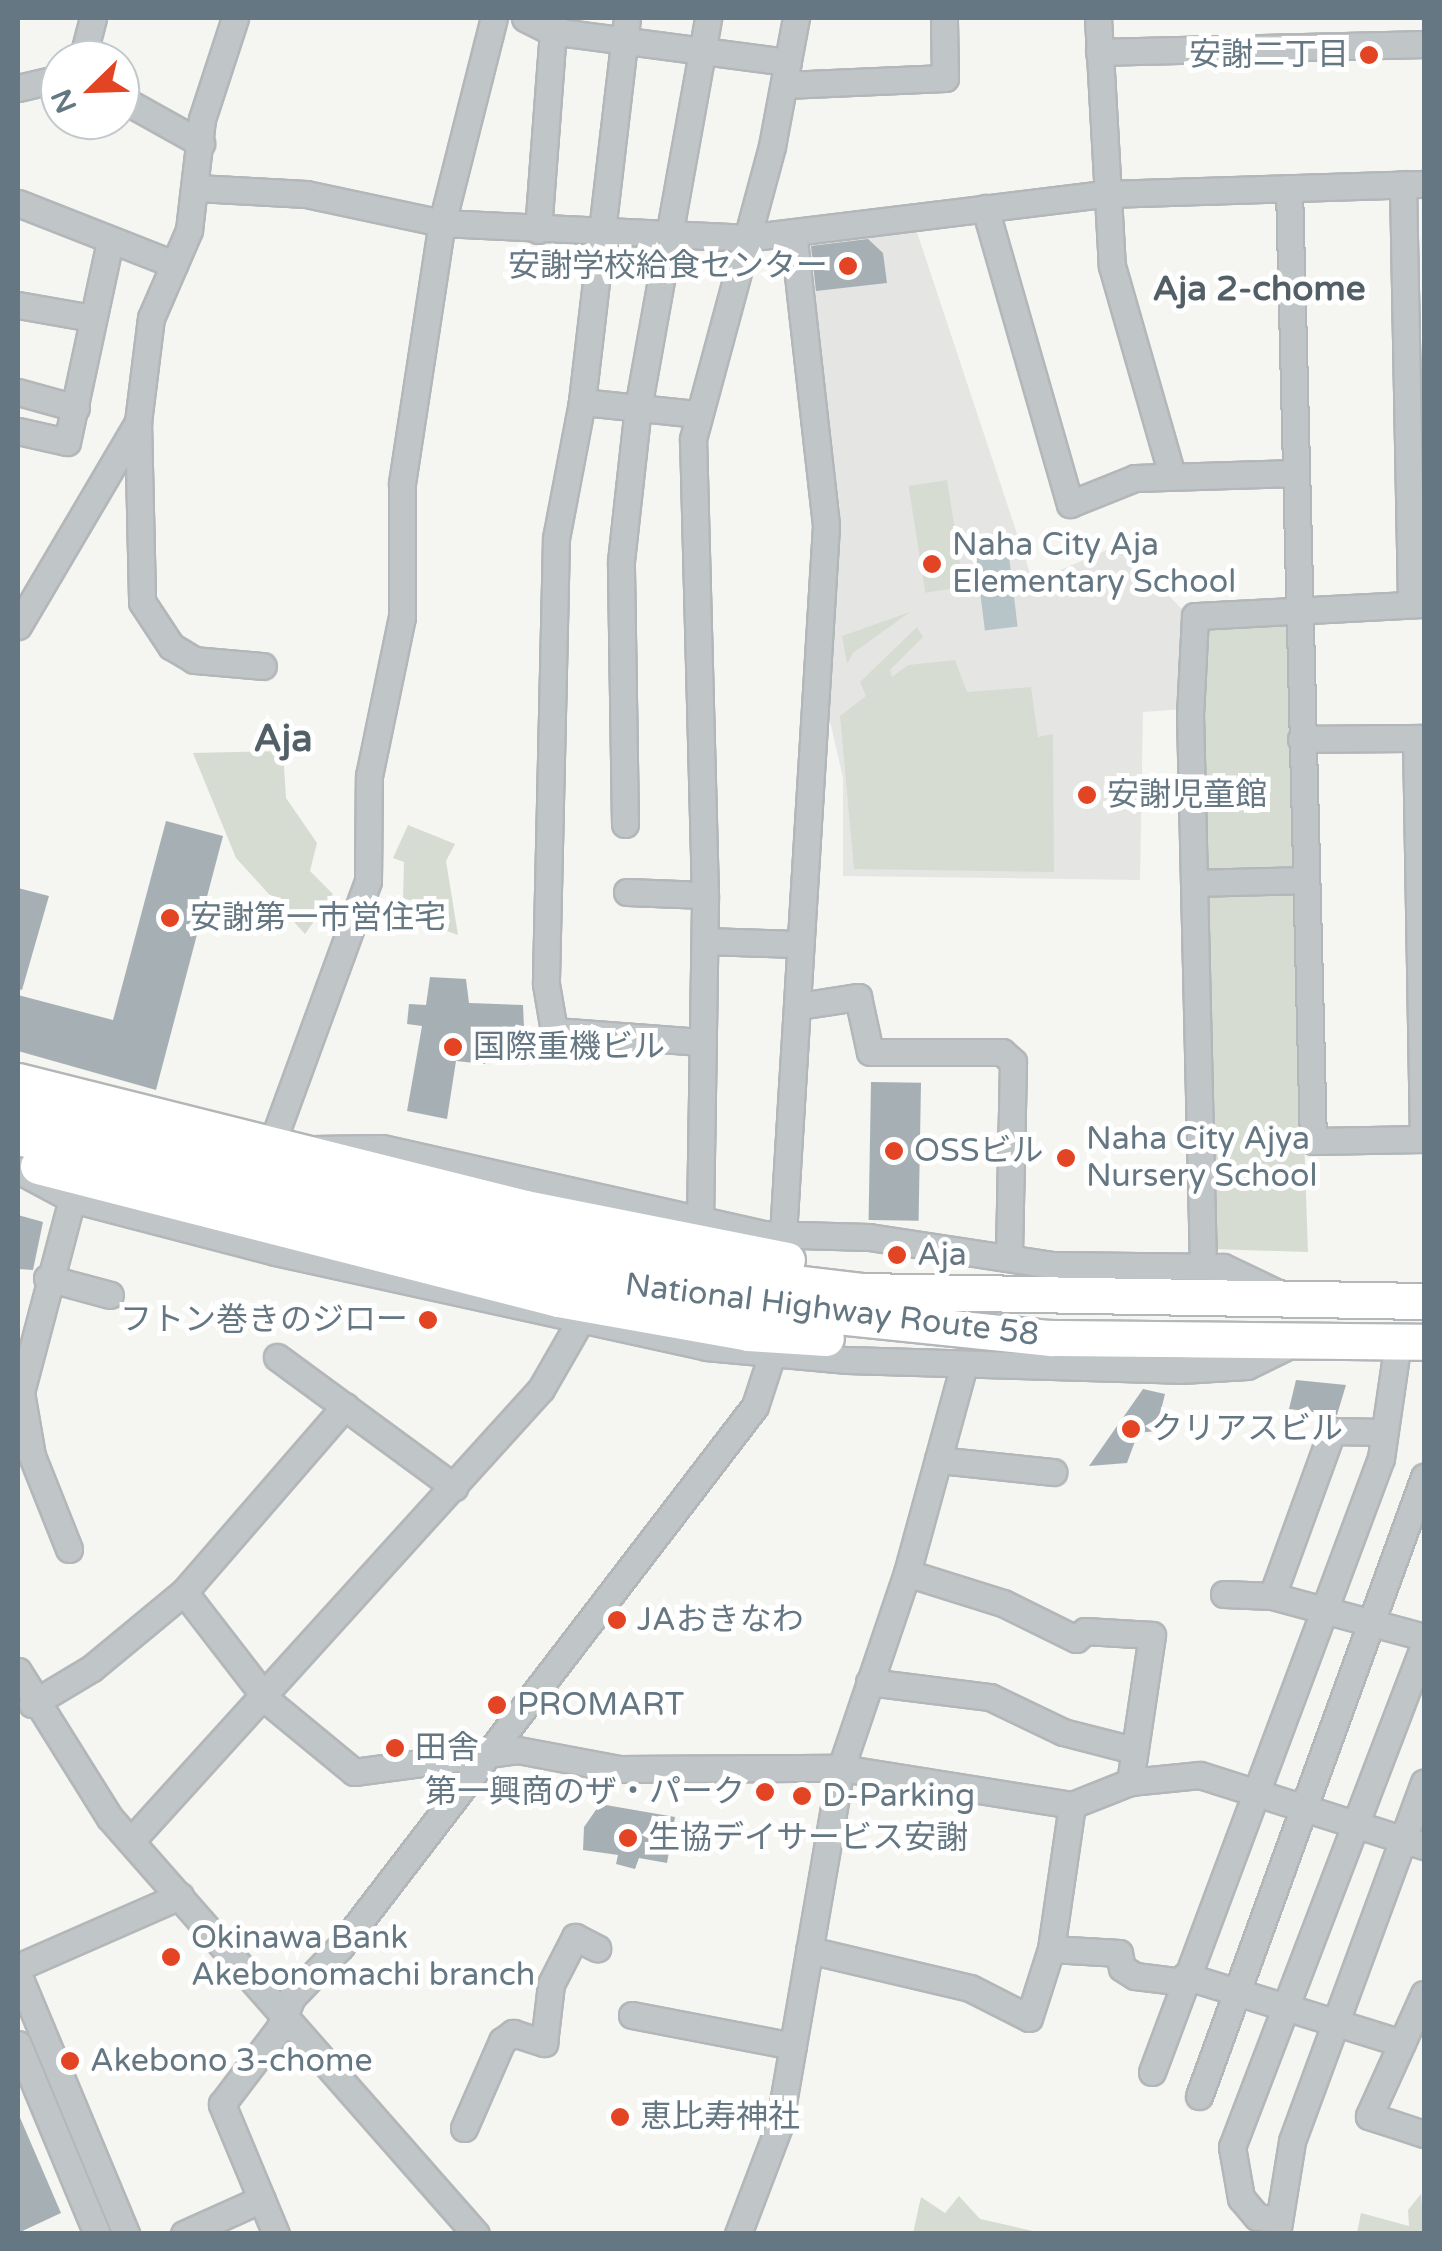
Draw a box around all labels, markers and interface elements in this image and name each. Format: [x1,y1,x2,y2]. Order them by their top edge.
place label: 安謝二丁目 [1189,36,1349,74]
north arrow [40,40,140,140]
marker: 安謝二丁目 [1358,44,1380,66]
text: N [44,84,84,118]
place label: 安謝学校給食センター [508,247,828,285]
marker: 安謝学校給食センター [837,255,859,277]
district label: Aja 2-chome [1153,268,1365,310]
place label: Naha City Aja Elementary School [952,527,1236,602]
marker: Naha City Aja Elementary School [921,553,943,575]
district label: Aja [253,717,313,763]
place label: 安謝児童館 [1107,776,1267,814]
marker: 安謝児童館 [1076,784,1098,806]
place label: 安謝第一市営住宅 [190,899,446,937]
marker: 安謝第一市営住宅 [159,907,181,929]
place label: 国際重機ビル [473,1028,665,1066]
marker: 国際重機ビル [442,1036,464,1058]
place label: Naha City Ajya Nursery School [1086,1121,1317,1196]
place label: OSSビル [914,1132,1043,1170]
marker: OSSビル [883,1140,905,1162]
marker: Naha City Ajya Nursery School [1055,1147,1077,1169]
place label: Aja [917,1236,967,1274]
marker: Aja [886,1244,908,1266]
street label: National Highway Route 58 [623,1266,1041,1354]
place label: フトン巻きのジロー [120,1301,408,1339]
marker: フトン巻きのジロー [417,1309,439,1331]
place label: クリアスビル [1151,1410,1343,1448]
marker: クリアスビル [1120,1418,1142,1440]
place label: JAおきなわ [637,1601,804,1639]
marker: JAおきなわ [606,1609,628,1631]
place label: PROMART [517,1686,684,1724]
marker: PROMART [486,1694,508,1716]
place label: 田舎 [415,1729,479,1767]
marker: 田舎 [384,1737,406,1759]
place label: 第一興商のザ・パーク [425,1773,745,1811]
place label: D-Parking [822,1777,975,1815]
marker: 第一興商のザ・パーク [754,1781,776,1803]
marker: D-Parking [791,1785,813,1807]
place label: 生協デイサービス安謝 [648,1819,968,1857]
marker: 生協デイサービス安謝 [617,1827,639,1849]
place label: Okinawa Bank Akebonomachi branch [191,1920,535,1995]
marker: Okinawa Bank Akebonomachi branch [160,1946,182,1968]
place label: Akebono 3-chome [90,2042,372,2080]
marker: Akebono 3-chome [59,2050,81,2072]
place label: 恵比寿神社 [640,2098,800,2136]
marker: 恵比寿神社 [609,2106,631,2128]

